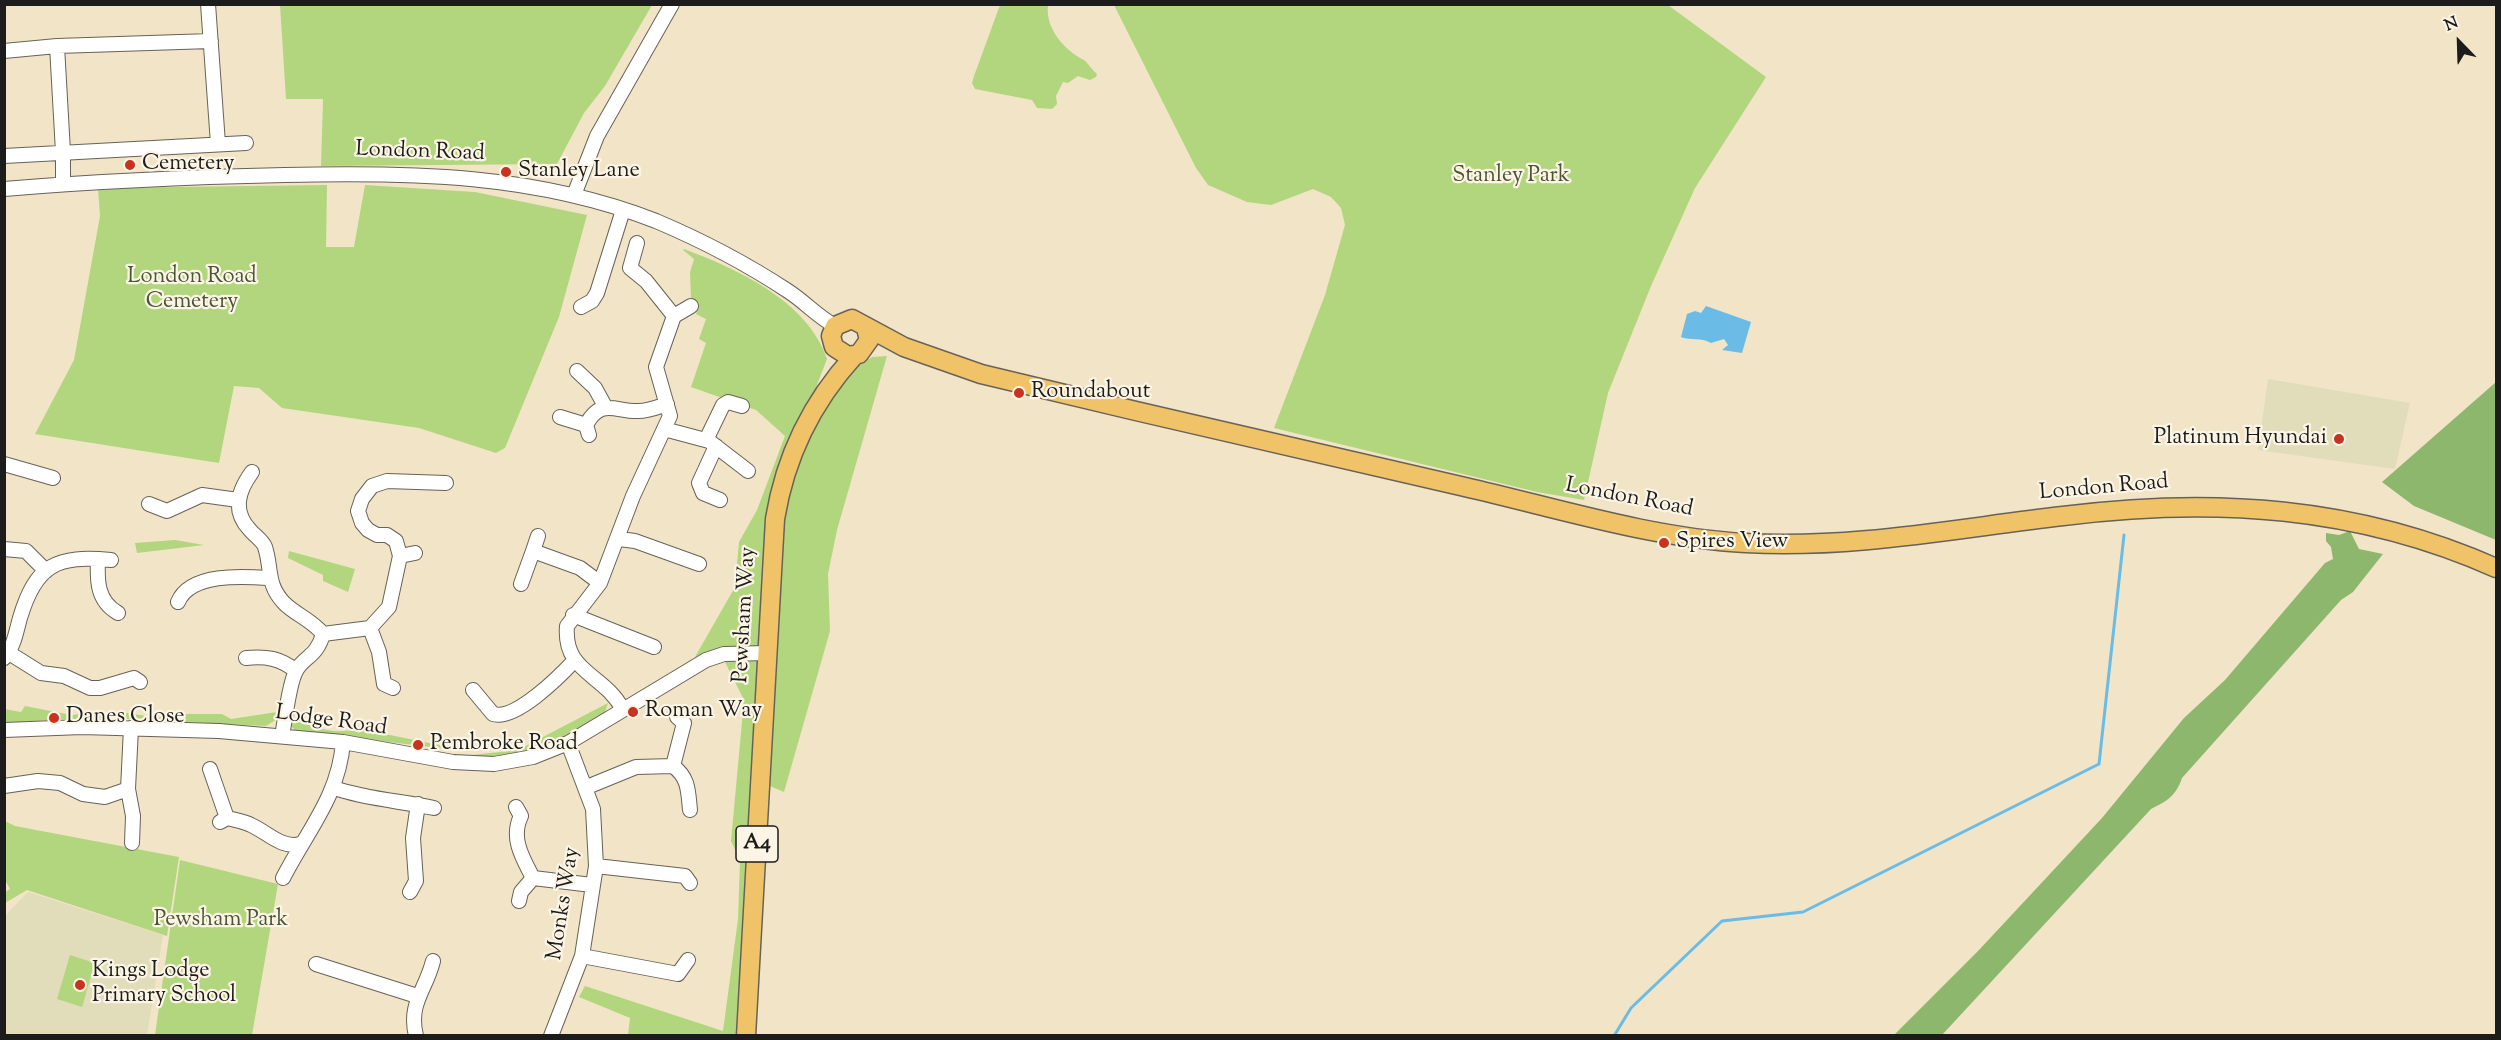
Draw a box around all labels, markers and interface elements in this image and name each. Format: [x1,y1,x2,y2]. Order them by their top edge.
north arrow [2429,12,2489,72]
text: N [2441,12,2462,38]
street label: London Road [355,138,485,168]
place label: Cemetery [142,152,234,178]
marker: Cemetery [123,158,137,172]
place label: Stanley Lane [518,159,640,185]
park label: Stanley Park [1452,164,1570,190]
marker: Stanley Lane [499,165,513,179]
park label: London Road Cemetery [127,265,257,316]
place label: Roundabout [1031,380,1150,406]
marker: Roundabout [1012,386,1026,400]
place label: Platinum Hyundai [2154,426,2327,452]
marker: Platinum Hyundai [2332,432,2346,446]
street label: London Road [2038,470,2170,508]
street label: London Road [1563,474,1695,524]
place label: Spires View [1676,530,1788,556]
marker: Spires View [1657,536,1671,550]
street label: Pewsham Way [729,546,763,684]
place label: Roman Way [645,699,762,725]
street label: Lodge Road [273,701,389,743]
place label: Danes Close [66,705,185,731]
marker: Roman Way [626,705,640,719]
marker: Danes Close [47,711,61,725]
place label: Pembroke Road [430,732,578,758]
marker: Pembroke Road [411,738,425,752]
road number: A4 [736,826,778,862]
street label: Monks Way [543,846,587,962]
park label: Pewsham Park [154,908,288,934]
place label: Kings Lodge Primary School [92,959,236,1010]
marker: Kings Lodge Primary School [73,978,87,992]

